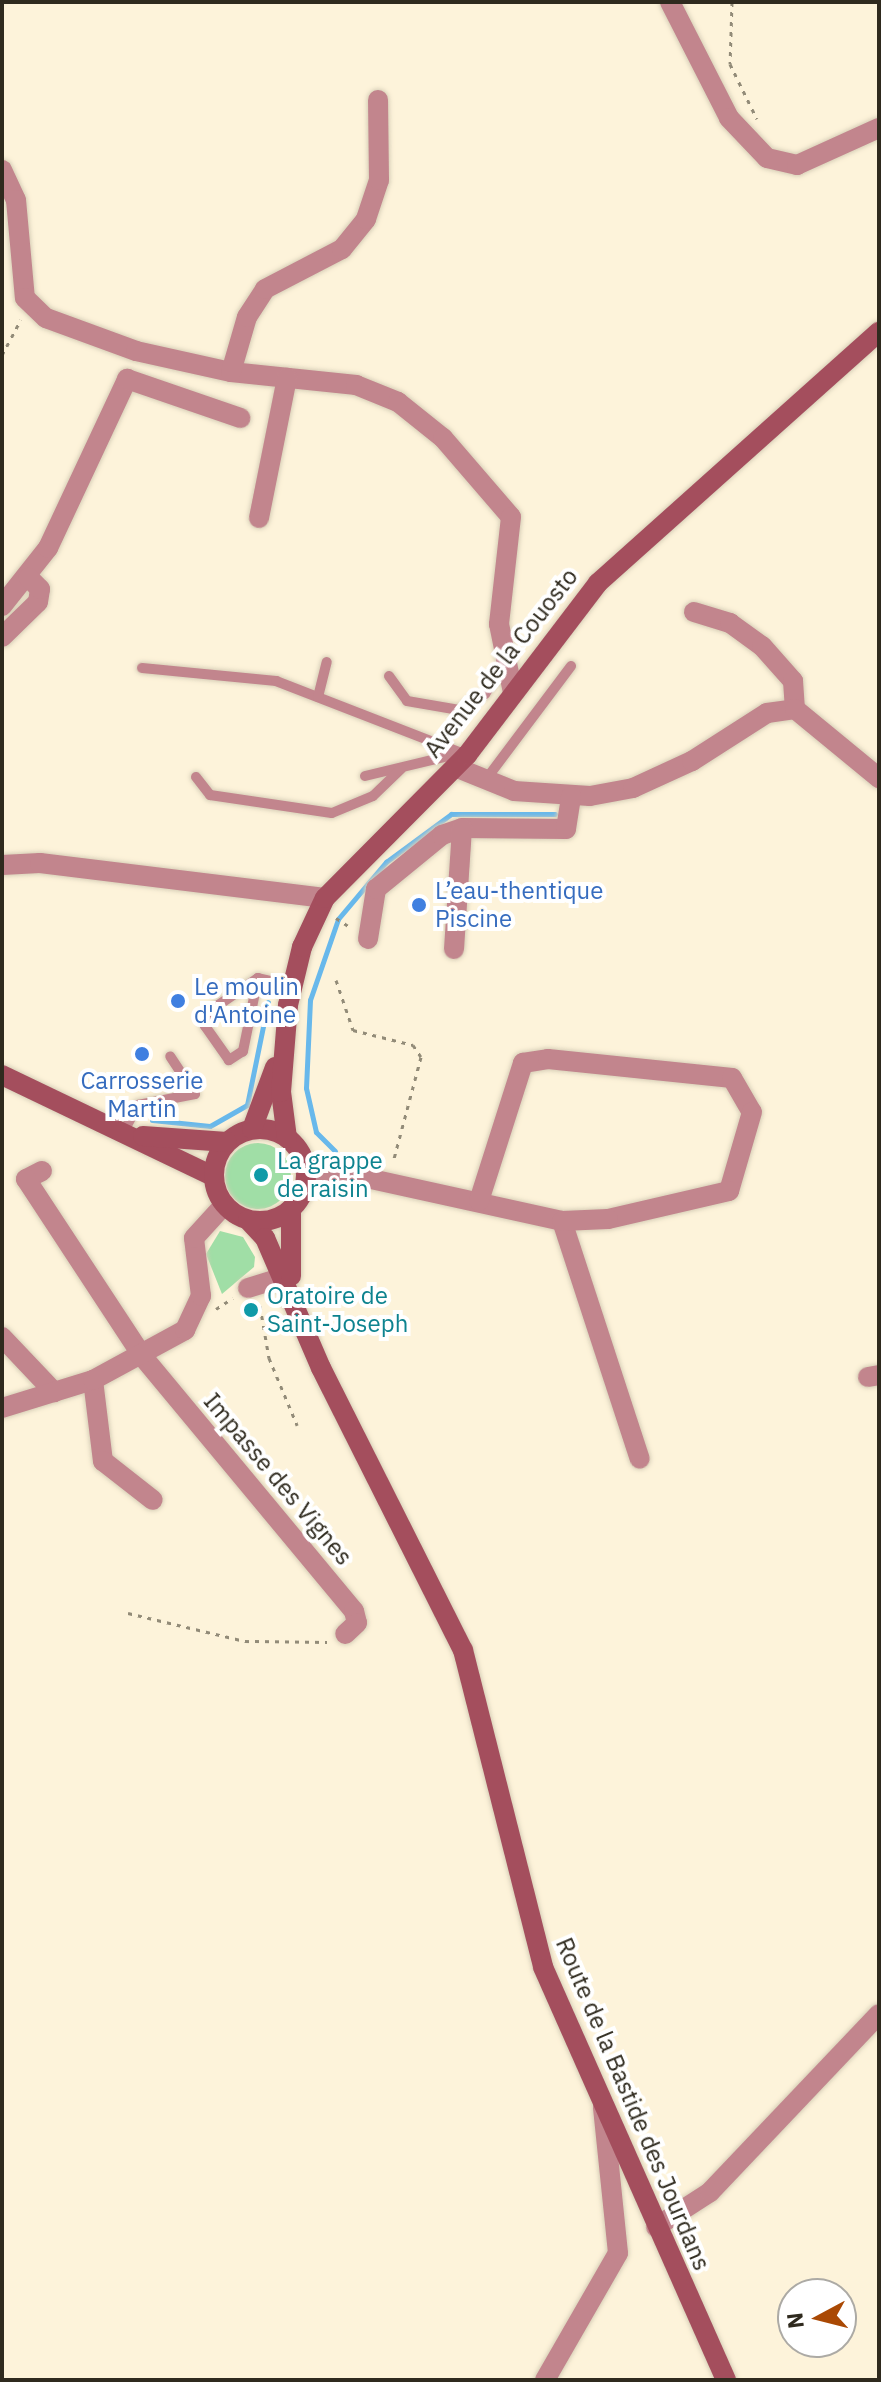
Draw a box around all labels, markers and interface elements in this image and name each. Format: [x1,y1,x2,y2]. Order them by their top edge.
street label: Avenue de la Couosto [418,563,584,763]
place label: L’eau-thentique Piscine [435,877,603,933]
marker: L’eau-thentique Piscine [410,896,428,914]
place label: Le moulin d'Antoine [194,973,299,1029]
marker: Le moulin d'Antoine [169,992,187,1010]
marker: Carrosserie Martin [133,1045,151,1063]
place label: Carrosserie Martin [80,1067,204,1123]
place label: La grappe de raisin [277,1147,383,1203]
marker: La grappe de raisin [252,1166,270,1184]
place label: Oratoire de Saint-Joseph [267,1282,408,1338]
marker: Oratoire de Saint-Joseph [242,1301,260,1319]
street label: Impasse des Vignes [198,1387,358,1571]
street label: Route de la Bastide des Jourdans [550,1933,716,2275]
north arrow [777,2278,857,2358]
text: N [779,2311,810,2330]

